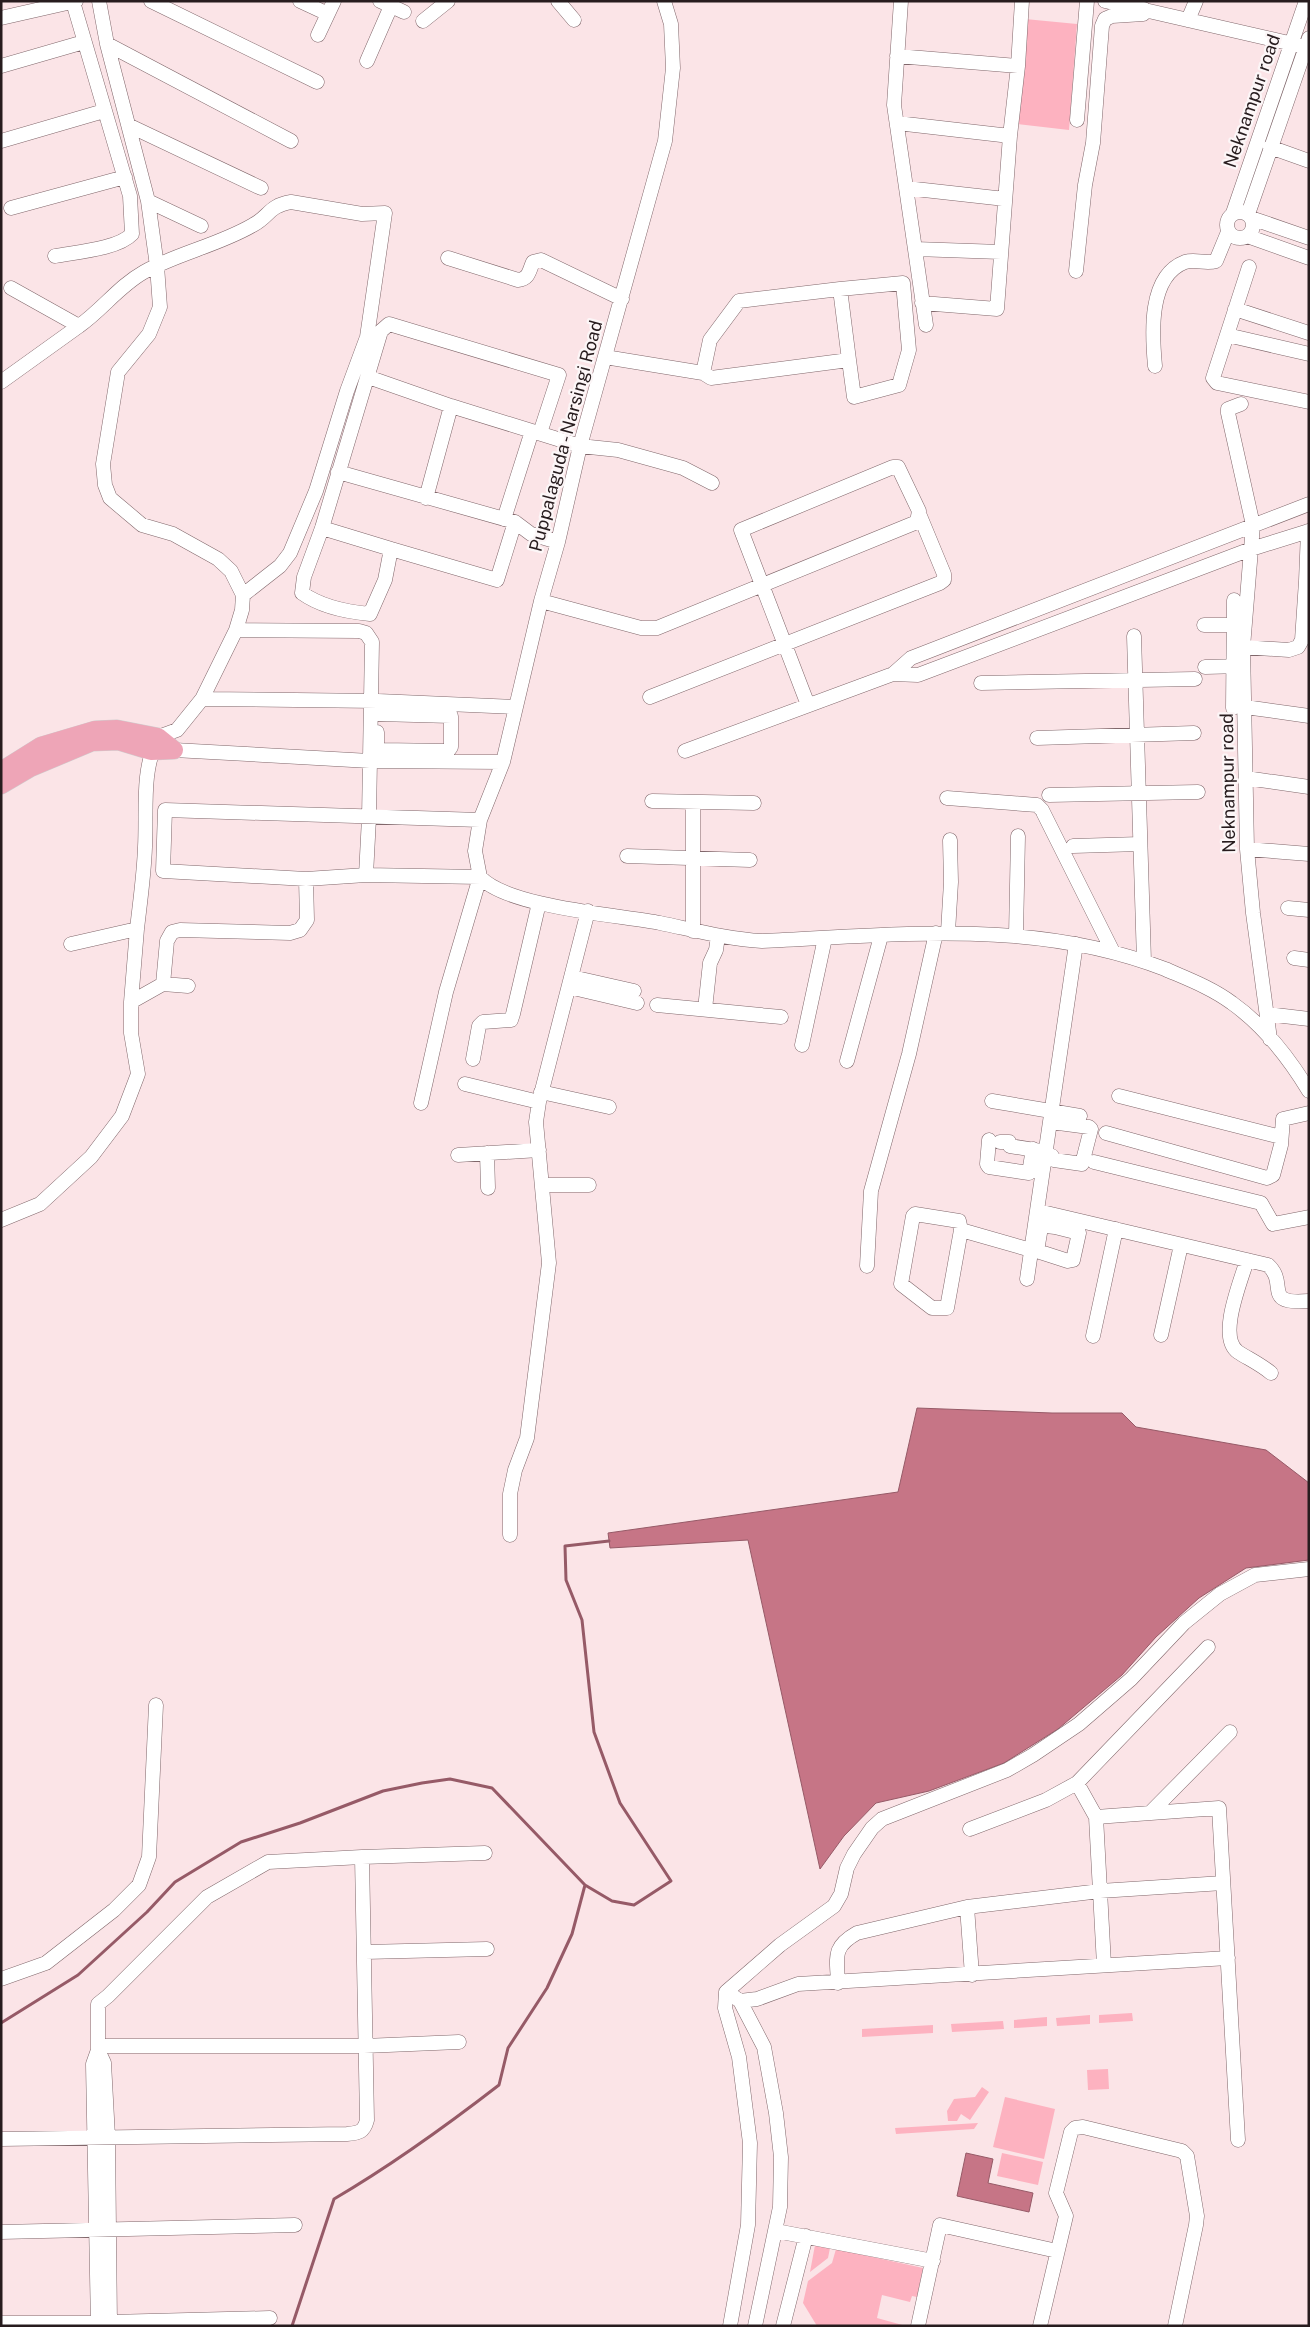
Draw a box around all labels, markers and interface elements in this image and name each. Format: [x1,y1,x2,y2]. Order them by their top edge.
street label: Neknampur road [1219,31,1284,170]
street label: Puppalaguda - Narsingi Road [525,318,607,554]
street label: Neknampur road [1216,713,1239,853]

